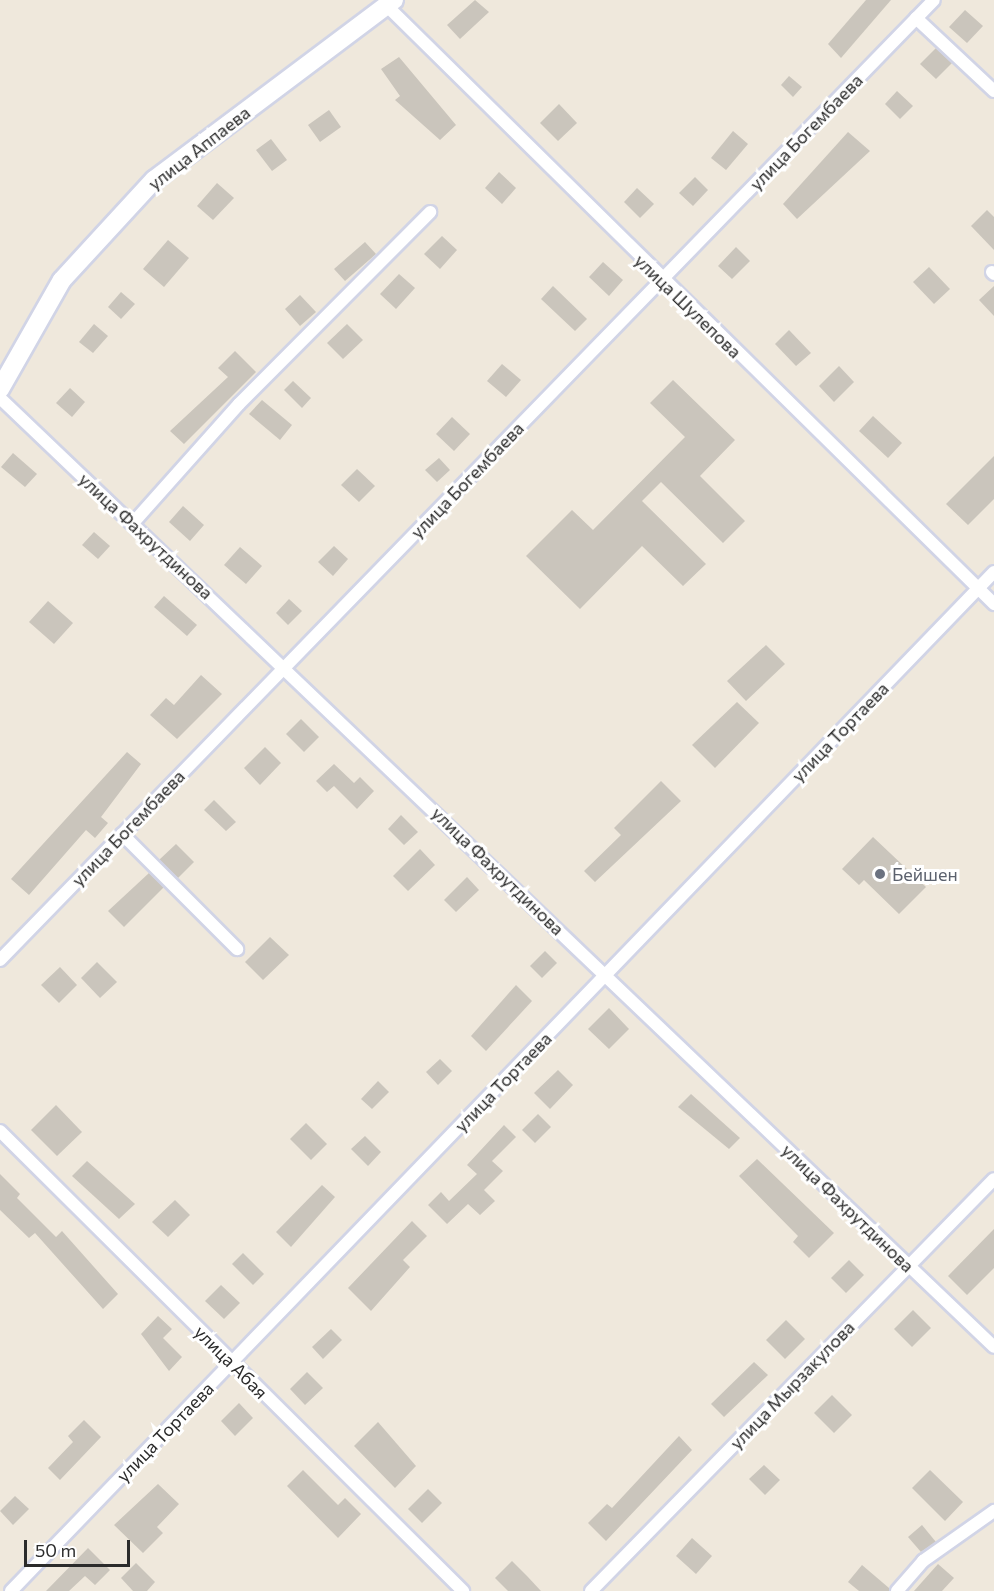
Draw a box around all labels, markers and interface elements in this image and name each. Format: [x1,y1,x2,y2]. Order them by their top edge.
street label: улица Богембаева [745,69,867,195]
street label: улица Аппаева [144,102,254,194]
street label: улица Шулепова [630,250,746,362]
street label: улица Богембаева [406,417,528,543]
street label: улица Фахрутдинова [74,468,218,604]
street label: улица Тортаева [787,678,893,786]
street label: улица Богембаева [67,765,189,891]
street label: улица Фахрутдинова [427,802,569,940]
place label: Бейшен [892,863,958,885]
marker: Бейшен [873,867,887,881]
street label: улица Тортаева [450,1028,556,1136]
street label: улица Фахрутдинова [777,1139,919,1277]
street label: улица Мырзакулова [725,1316,859,1454]
street label: улица Абая [190,1321,272,1403]
street label: улица Тортаева [112,1378,218,1486]
scale bar [27,1528,134,1566]
text: 50 m [35,1539,76,1561]

